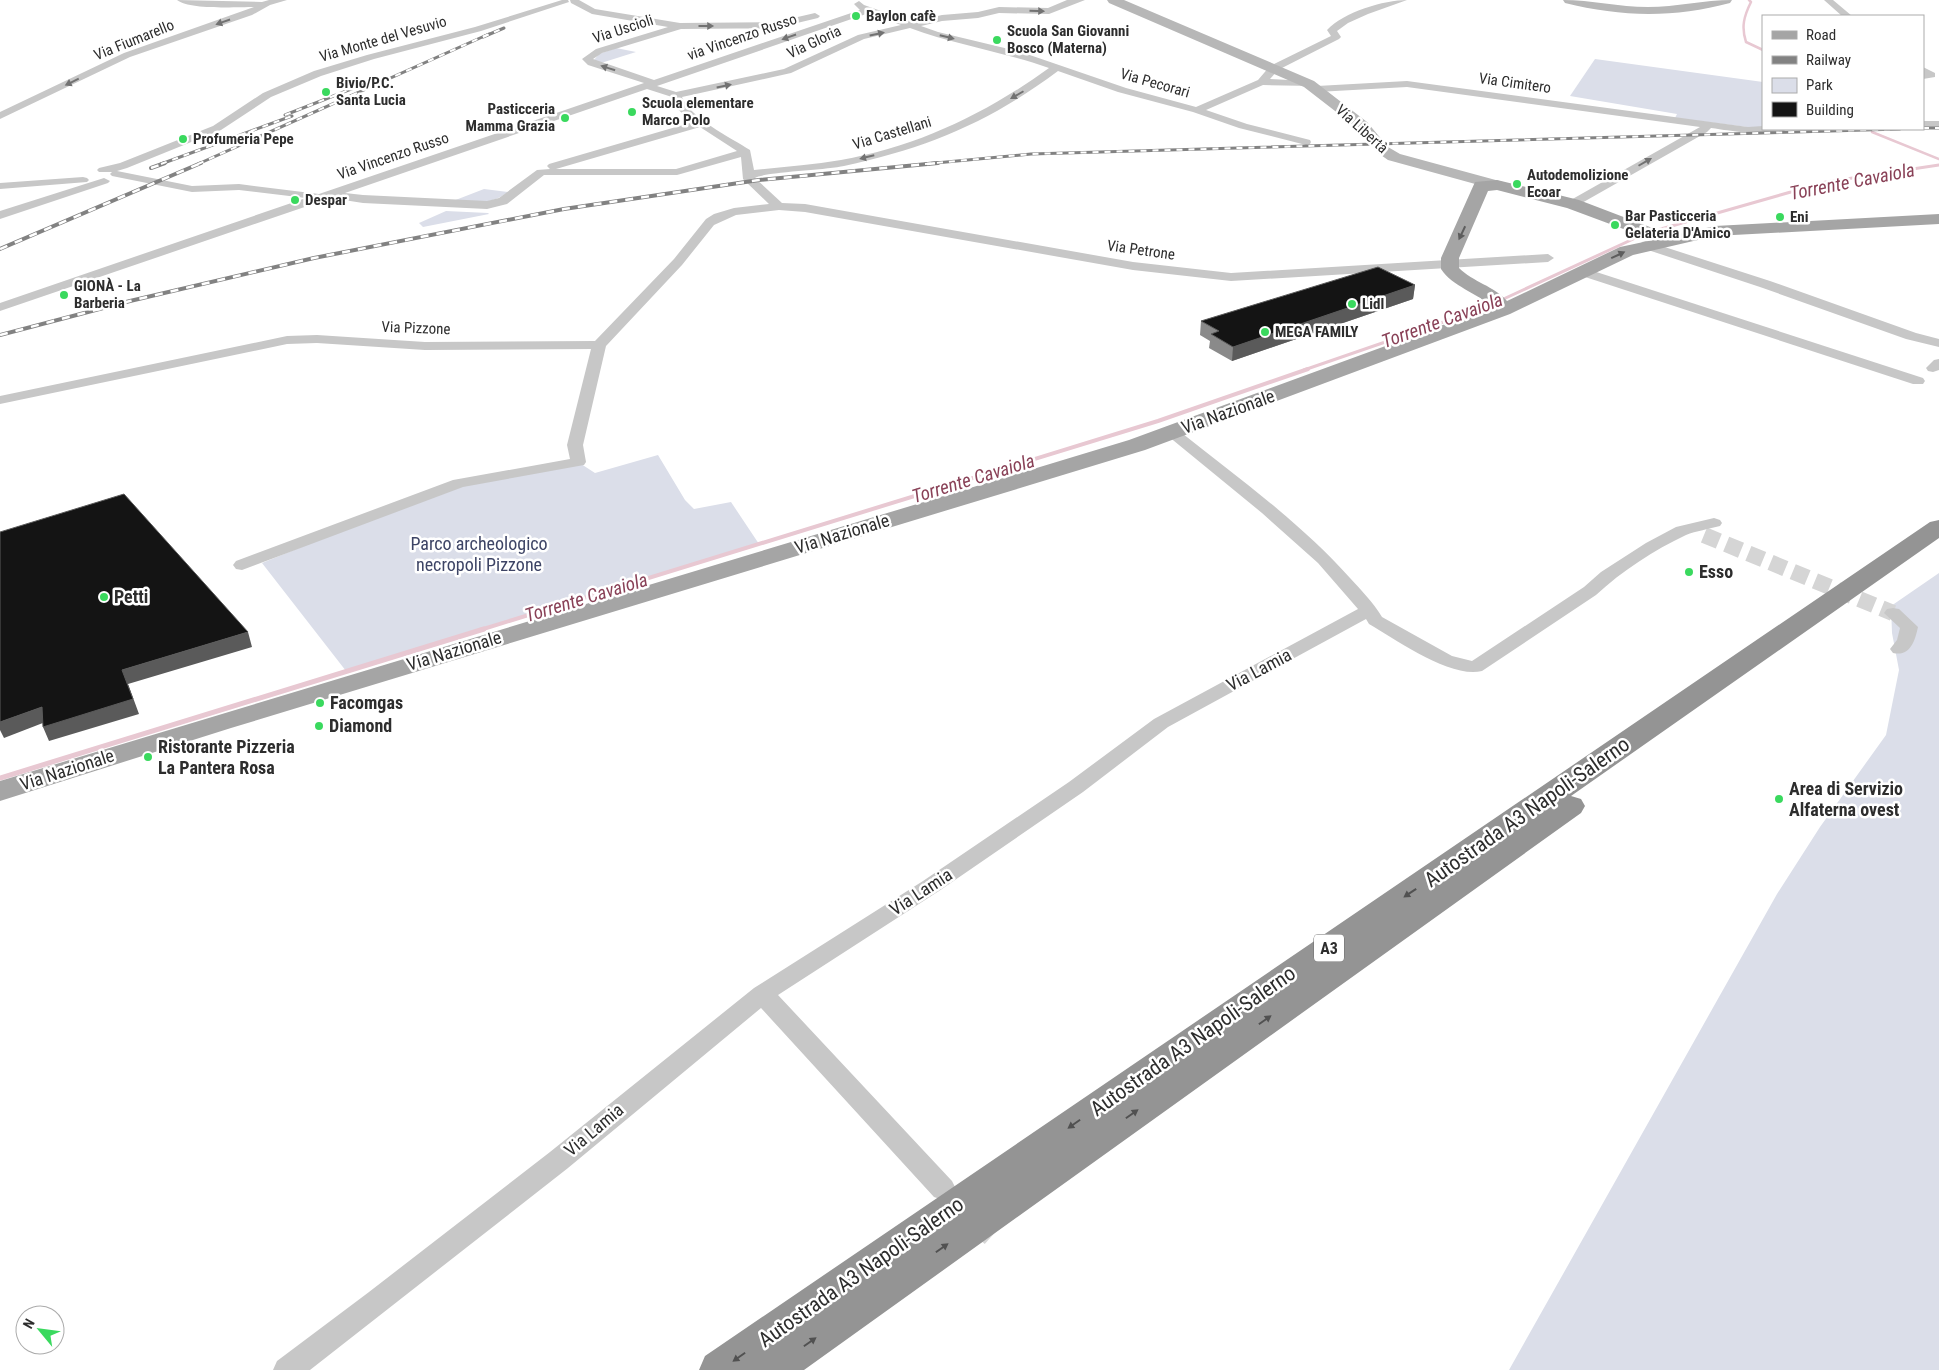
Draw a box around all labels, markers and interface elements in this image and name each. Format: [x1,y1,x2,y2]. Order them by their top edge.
place label: Baylon cafè [866,7,936,25]
one-way arrow [1029,7,1045,15]
street label: via Vincenzo Russo [685,10,799,64]
marker: Baylon cafè [850,10,862,22]
street label: Via Uscioli [590,11,656,47]
street label: Via Monte del Vesuvio [317,12,449,66]
legend [1762,15,1924,130]
street label: Via Fiumarello [91,16,177,64]
one-way arrow [215,18,230,26]
one-way arrow [698,21,714,29]
street label: Via Gloria [784,22,844,62]
place label: Scuola San Giovanni Bosco (Materna) [1007,22,1129,57]
text: Road [1806,26,1836,44]
one-way arrow [869,29,885,37]
one-way arrow [781,33,796,41]
one-way arrow [940,34,955,42]
marker: Scuola San Giovanni Bosco (Materna) [991,34,1003,46]
text: Railway [1806,51,1851,69]
one-way arrow [600,64,615,72]
street label: Via Pecorari [1118,64,1192,102]
street label: Via Cimitero [1478,69,1552,97]
place label: Bivio/P.C. Santa Lucia [336,74,406,109]
text: Park [1806,76,1833,94]
one-way arrow [65,78,79,86]
one-way arrow [716,81,732,89]
marker: Bivio/P.C. Santa Lucia [320,86,332,98]
one-way arrow [1010,91,1024,100]
place label: Scuola elementare Marco Polo [642,94,754,129]
place label: Pasticceria Mamma Grazia [466,100,555,135]
street label: Via Libertà [1332,101,1392,157]
text: Building [1806,101,1854,119]
marker: Scuola elementare Marco Polo [626,106,638,118]
marker: Pasticceria Mamma Grazia [559,112,571,124]
street label: Via Castellani [851,113,933,153]
street label: Via Vincenzo Russo [335,128,451,184]
place label: Profumeria Pepe [193,130,294,148]
marker: Profumeria Pepe [177,133,189,145]
one-way arrow [860,153,875,161]
one-way arrow [1639,158,1652,167]
water label: Torrente Cavaiola [1787,158,1917,205]
place label: Autodemolizione Ecoar [1527,166,1628,201]
marker: Autodemolizione Ecoar [1511,178,1523,190]
place label: Despar [305,191,347,209]
marker: Despar [289,194,301,206]
place label: Bar Pasticceria Gelateria D'Amico [1625,207,1731,242]
place label: Eni [1790,208,1809,226]
marker: Eni [1774,211,1786,223]
marker: Bar Pasticceria Gelateria D'Amico [1609,219,1621,231]
one-way arrow [1458,226,1466,240]
street label: Via Petrone [1106,236,1176,264]
one-way arrow [1611,251,1625,259]
place label: GIONÀ - La Barberia [74,277,141,312]
water label: Torrente Cavaiola [1378,288,1506,353]
marker: GIONÀ - La Barberia [58,289,70,301]
place label: Lidl [1362,295,1384,313]
marker: Lidl [1346,298,1358,310]
street label: Via Pizzone [381,318,451,338]
place label: MEGA FAMILY [1275,323,1359,341]
marker: MEGA FAMILY [1259,326,1271,338]
street label: Via Nazionale [1178,385,1277,438]
water label: Torrente Cavaiola [909,449,1037,508]
street label: Via Nazionale [792,509,892,558]
park label: Parco archeologico necropoli Pizzone [410,533,548,575]
place label: Esso [1699,561,1733,582]
marker: Esso [1683,566,1695,578]
water label: Torrente Cavaiola [522,568,650,627]
place label: Petti [114,586,148,607]
marker: Petti [98,591,110,603]
street label: Via Nazionale [404,626,504,675]
street label: Via Lamia [1223,644,1295,695]
place label: Facomgas [330,692,403,713]
marker: Facomgas [314,697,326,709]
place label: Diamond [329,715,392,736]
marker: Diamond [313,720,325,732]
street label: Autostrada A3 Napoli-Salerno [1420,732,1634,892]
place label: Ristorante Pizzeria La Pantera Rosa [158,736,295,778]
street label: Via Nazionale [17,744,117,795]
marker: Ristorante Pizzeria La Pantera Rosa [142,751,154,763]
place label: Area di Servizio Alfaterna ovest [1789,778,1903,820]
marker: Area di Servizio Alfaterna ovest [1773,793,1785,805]
street label: Via Lamia [885,864,956,920]
one-way arrow [1403,888,1416,898]
road number: A3 [1314,934,1344,961]
street label: Autostrada A3 Napoli-Salerno [1086,961,1300,1121]
one-way arrow [1258,1015,1272,1025]
street label: Via Lamia [560,1099,627,1160]
one-way arrow [1125,1108,1138,1119]
one-way arrow [1067,1119,1081,1129]
street label: Autostrada A3 Napoli-Salerno [754,1192,968,1352]
one-way arrow [936,1243,949,1253]
north arrow [15,1305,65,1355]
text: N [20,1316,38,1331]
one-way arrow [803,1337,817,1347]
one-way arrow [733,1352,746,1362]

